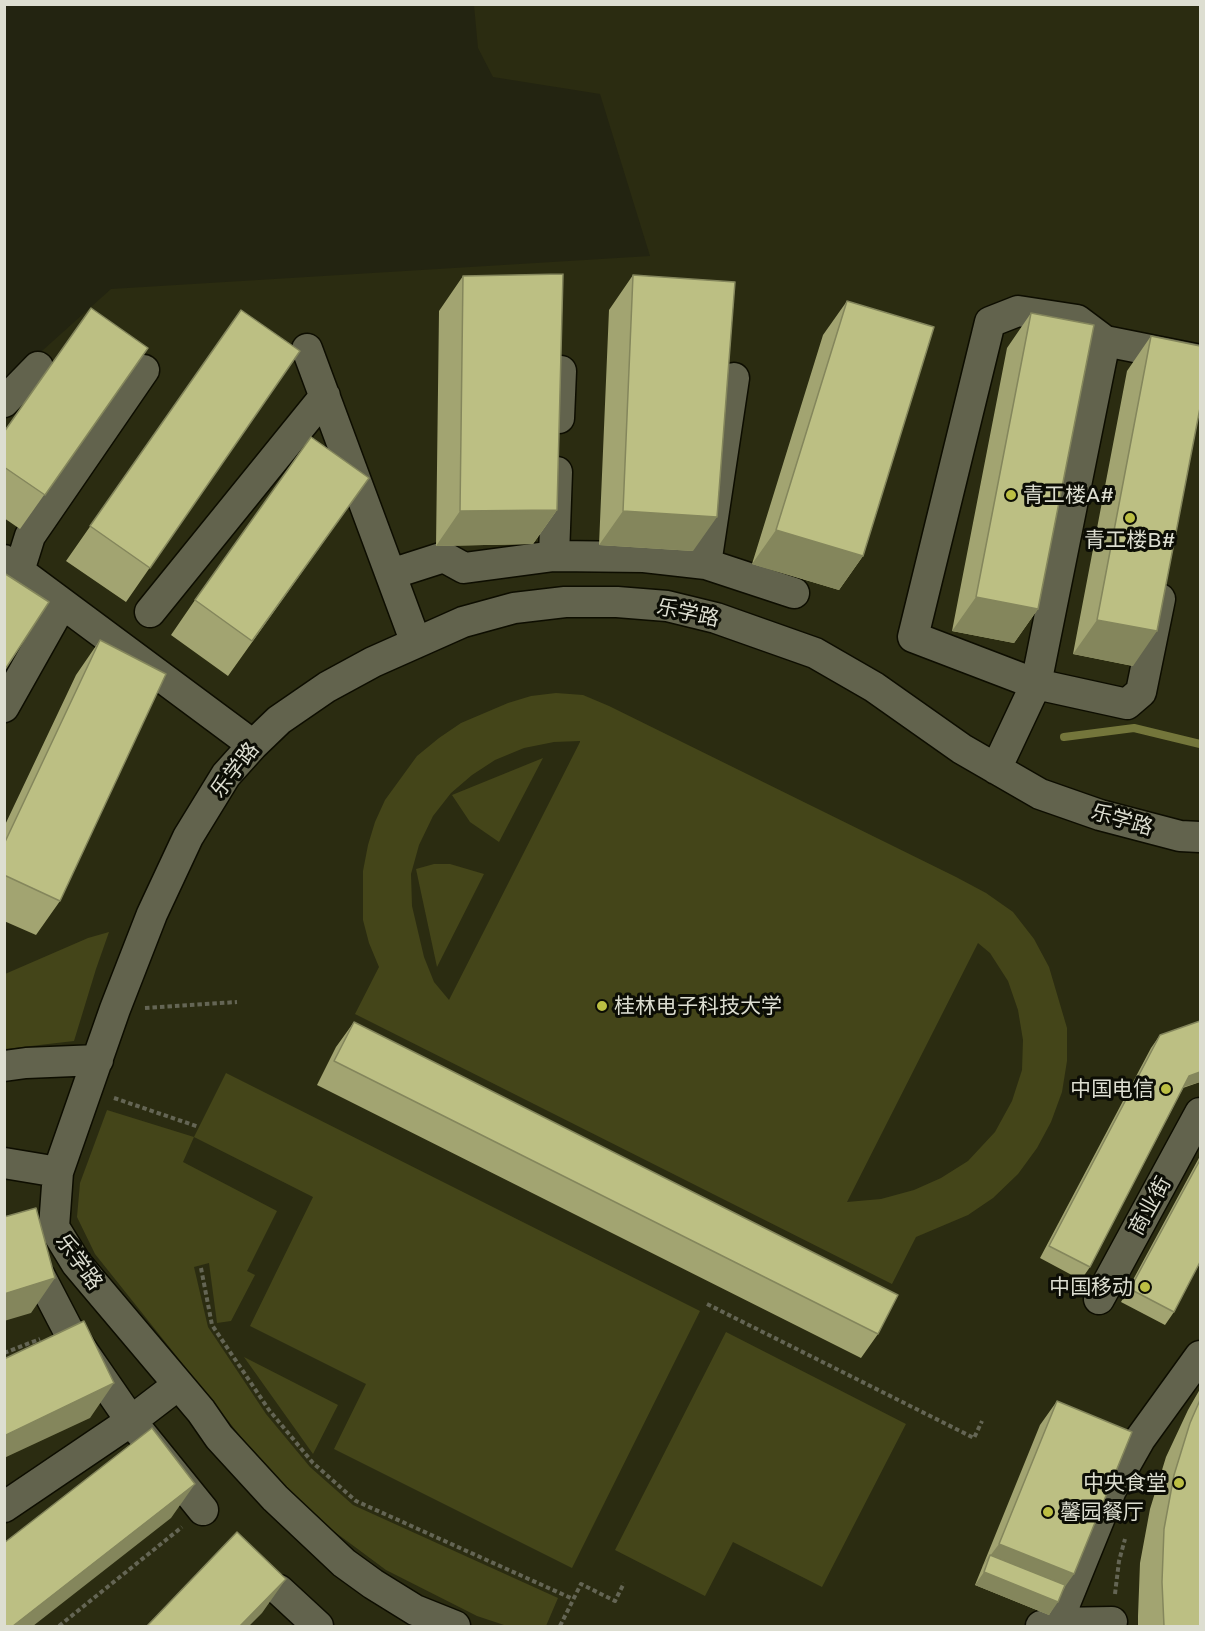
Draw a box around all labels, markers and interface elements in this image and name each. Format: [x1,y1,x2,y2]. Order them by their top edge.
place label: 青工楼A# [1023,482,1114,508]
marker: 青工楼A# [1004,488,1018,502]
marker: 青工楼B# [1123,511,1137,525]
place label: 青工楼B# [1084,527,1176,553]
street label: 乐学路 [655,594,721,632]
street label: 乐学路 [206,737,264,803]
street label: 乐学路 [1088,799,1156,841]
place label: 桂林电子科技大学 [614,993,782,1019]
marker: 桂林电子科技大学 [595,999,609,1013]
place label: 中国电信 [1070,1076,1154,1102]
marker: 中国电信 [1159,1082,1173,1096]
street label: 商业街 [1124,1172,1176,1240]
street label: 乐学路 [50,1229,108,1295]
place label: 中国移动 [1049,1274,1133,1300]
marker: 中国移动 [1138,1280,1152,1294]
place label: 中央食堂 [1083,1470,1167,1496]
marker: 中央食堂 [1172,1476,1186,1490]
place label: 馨园餐厅 [1060,1499,1144,1525]
marker: 馨园餐厅 [1041,1505,1055,1519]

